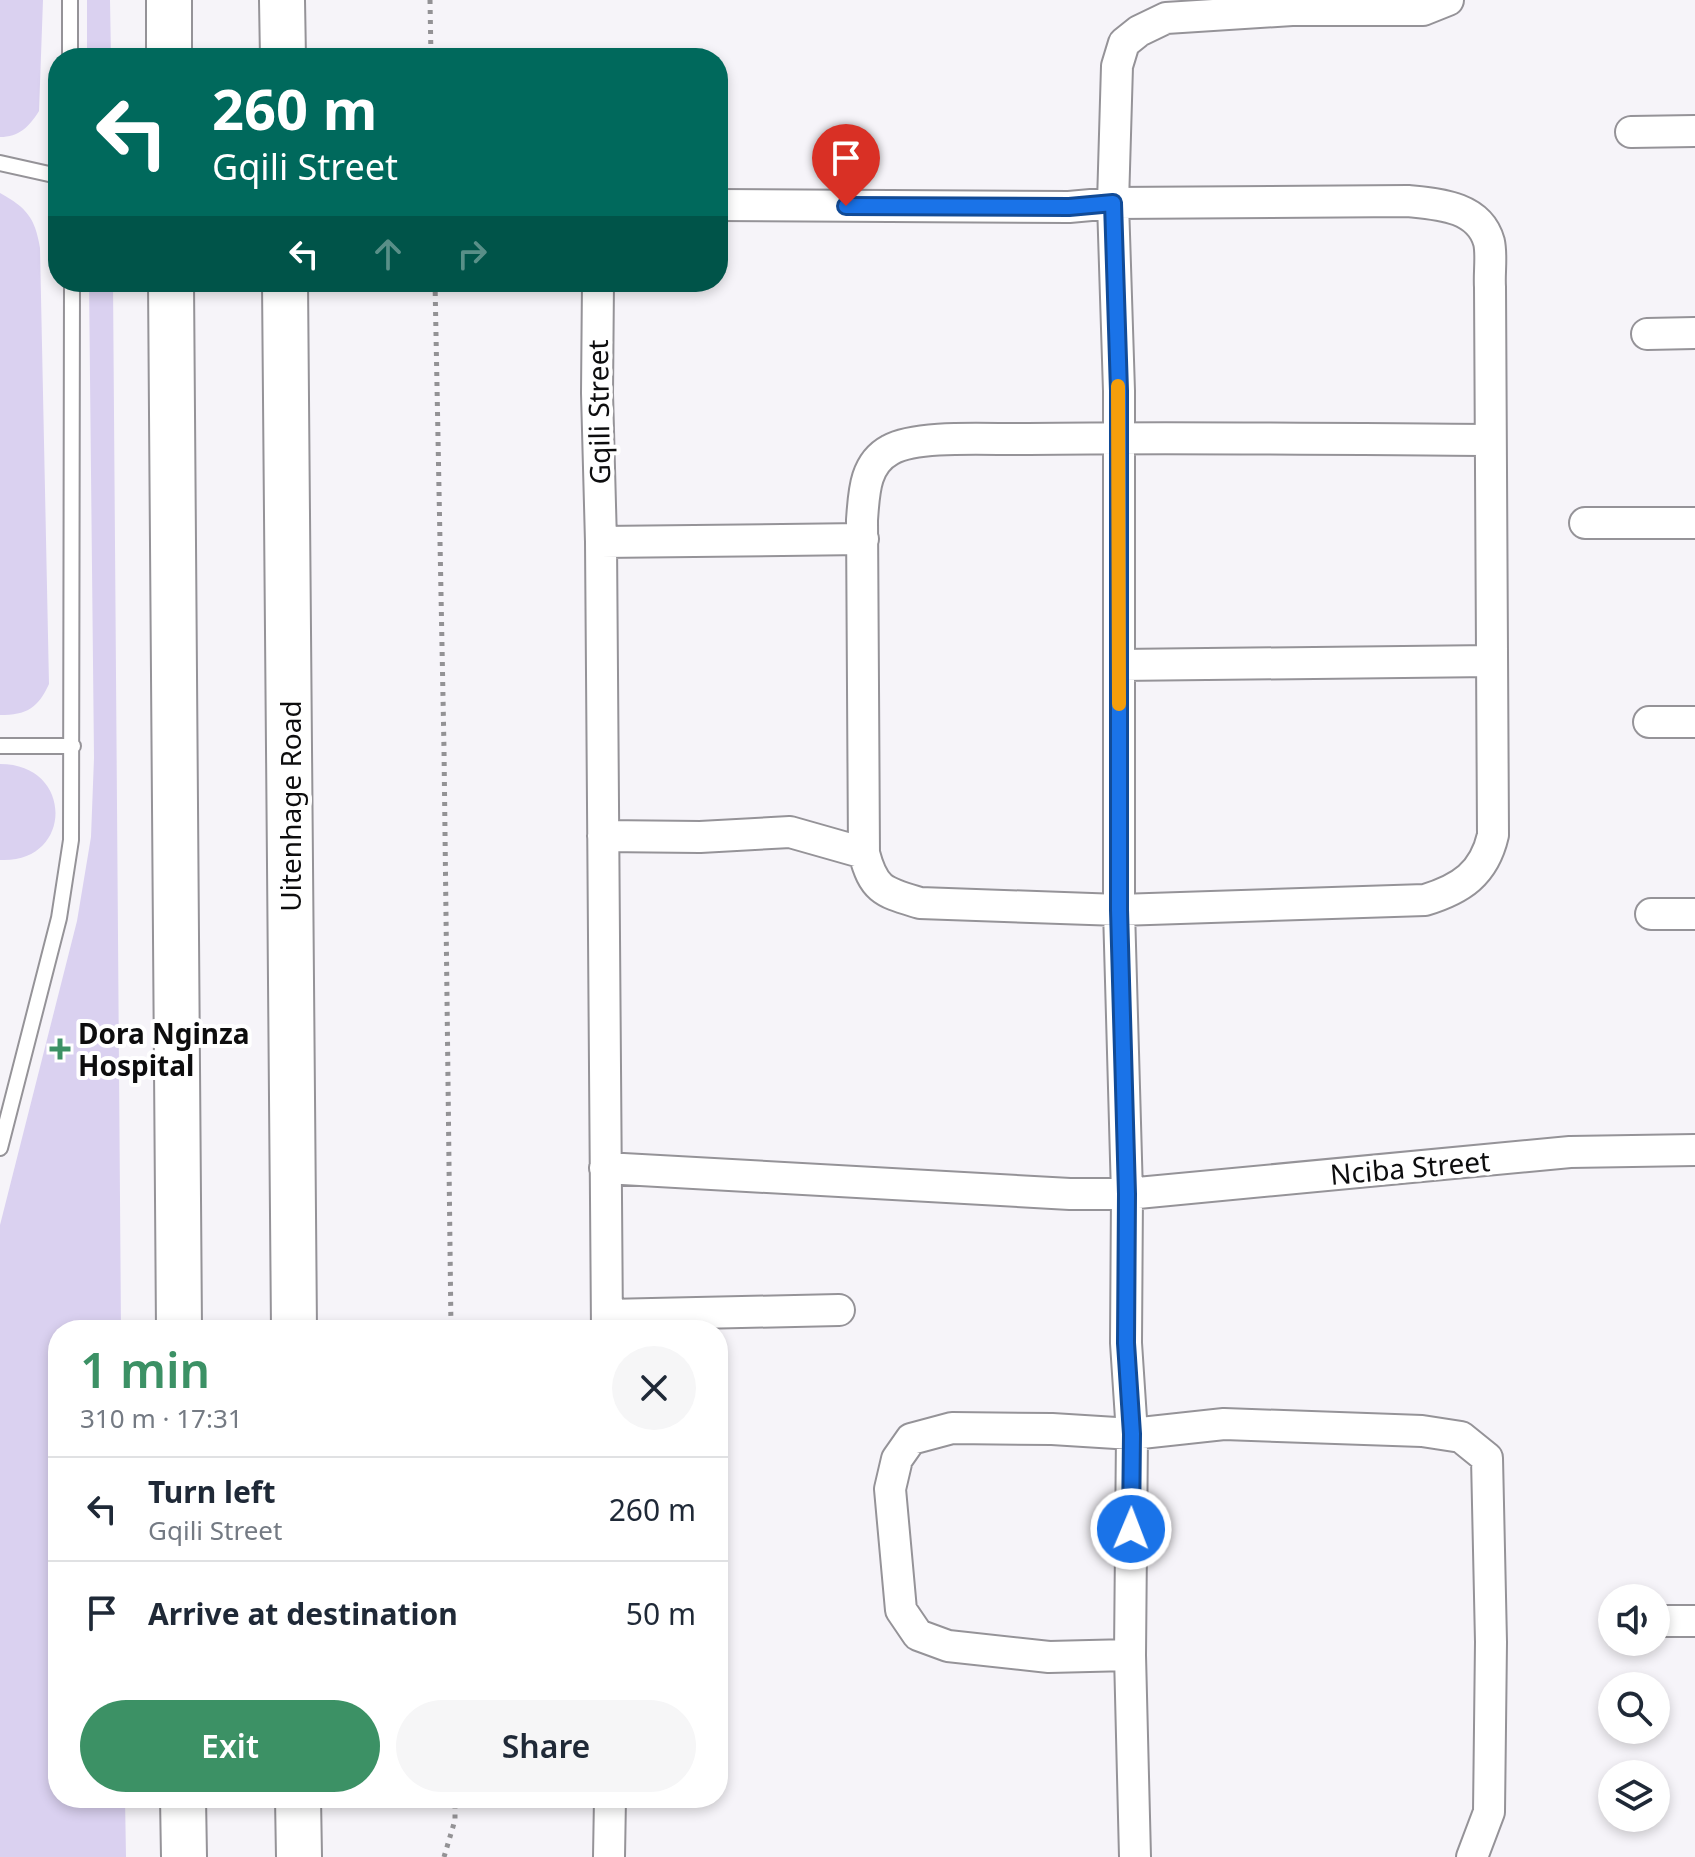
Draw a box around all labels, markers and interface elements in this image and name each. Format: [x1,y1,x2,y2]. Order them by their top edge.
text: 260 m [212,70,377,146]
icon: left [80,80,184,184]
pin [812,124,880,206]
icon: arrive [824,136,868,180]
text: Gqili Street [212,142,398,191]
icon: left [282,232,326,276]
icon: ahead [366,232,410,276]
icon: right [450,232,494,276]
street label: Gqili Street [578,339,618,485]
street label: Uitenhage Road [271,700,309,912]
place label: Dora Nginza Hospital [78,1014,250,1084]
marker: Dora Nginza Hospital [49,1038,71,1060]
street label: Nciba Street [1328,1141,1492,1193]
text: 1 min [80,1337,210,1402]
button: close [612,1346,696,1430]
text: 310 m · 17:31 [80,1400,243,1436]
text: Turn left [148,1471,276,1512]
icon: left [80,1487,124,1531]
position arrow [1089,1487,1173,1571]
text: 260 m [609,1489,696,1530]
text: Gqili Street [148,1512,282,1548]
map controls [1598,1584,1670,1832]
button: sound [1598,1584,1670,1656]
icon: arrive [80,1591,124,1635]
text: Arrive at destination [148,1593,458,1634]
text: 50 m [626,1593,696,1634]
button: search [1598,1672,1670,1744]
button: Exit [80,1700,380,1792]
button: Share [396,1700,696,1792]
button: layers [1598,1760,1670,1832]

